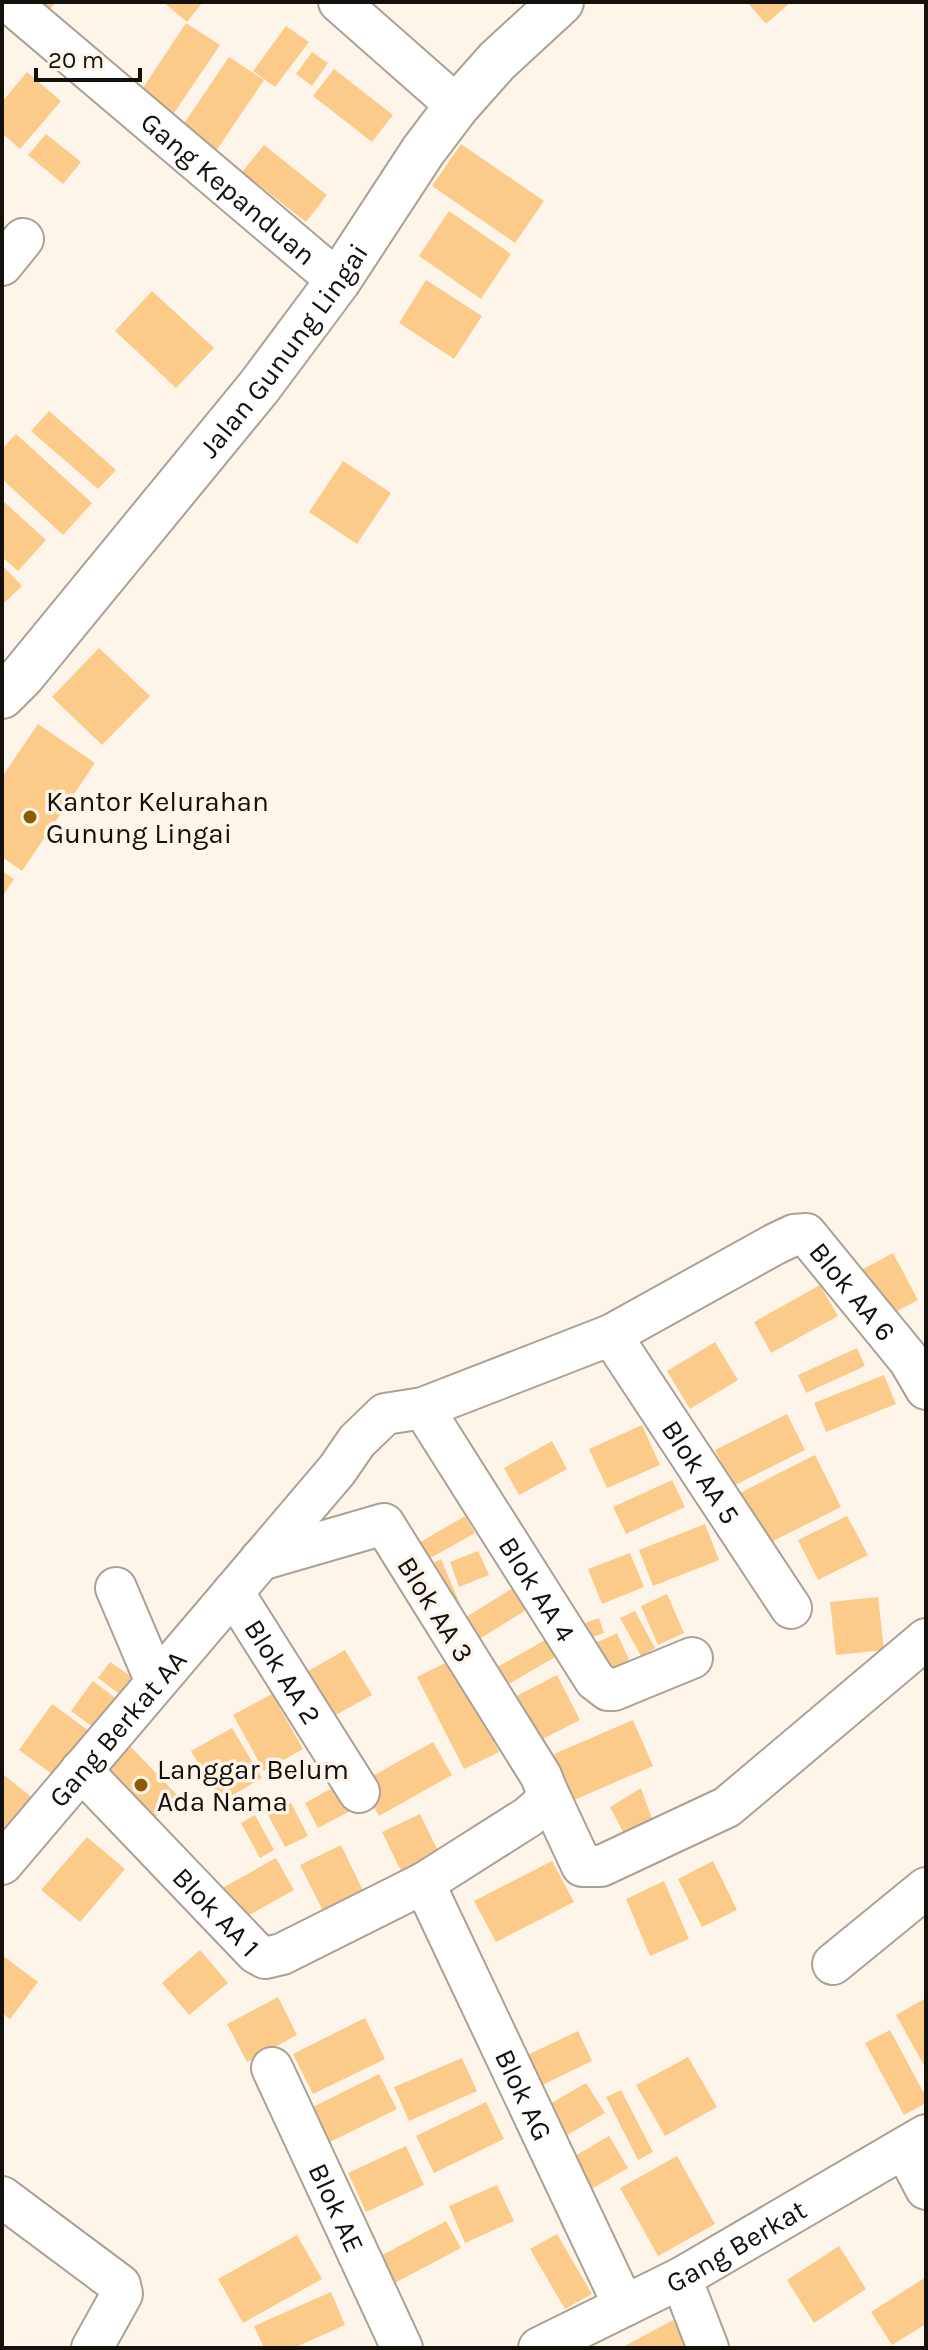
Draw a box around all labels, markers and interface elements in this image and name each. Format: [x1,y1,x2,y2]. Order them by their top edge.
scale bar [36,32,140,82]
text: 20 m [48,46,104,74]
street label: Gang Kepanduan [134,105,322,272]
street label: Jalan Gunung Lingai [192,237,375,464]
place label: Kantor Kelurahan Gunung Lingai [46,785,269,850]
marker: Kantor Kelurahan Gunung Lingai [21,808,39,826]
street label: Blok AA 6 [802,1235,902,1348]
street label: Blok AA 5 [655,1414,747,1530]
street label: Blok AA 4 [492,1531,582,1648]
street label: Blok AA 3 [390,1550,481,1668]
street label: Blok AA 2 [237,1613,328,1731]
street label: Gang Berkat AA [42,1644,194,1814]
place label: Langgar Belum Ada Nama [157,1753,349,1818]
marker: Langgar Belum Ada Nama [132,1776,150,1794]
street label: Blok AA 1 [166,1860,266,1964]
street label: Blok AG [488,2044,559,2146]
street label: Blok AE [301,2158,371,2258]
street label: Gang Berkat [661,2193,812,2300]

